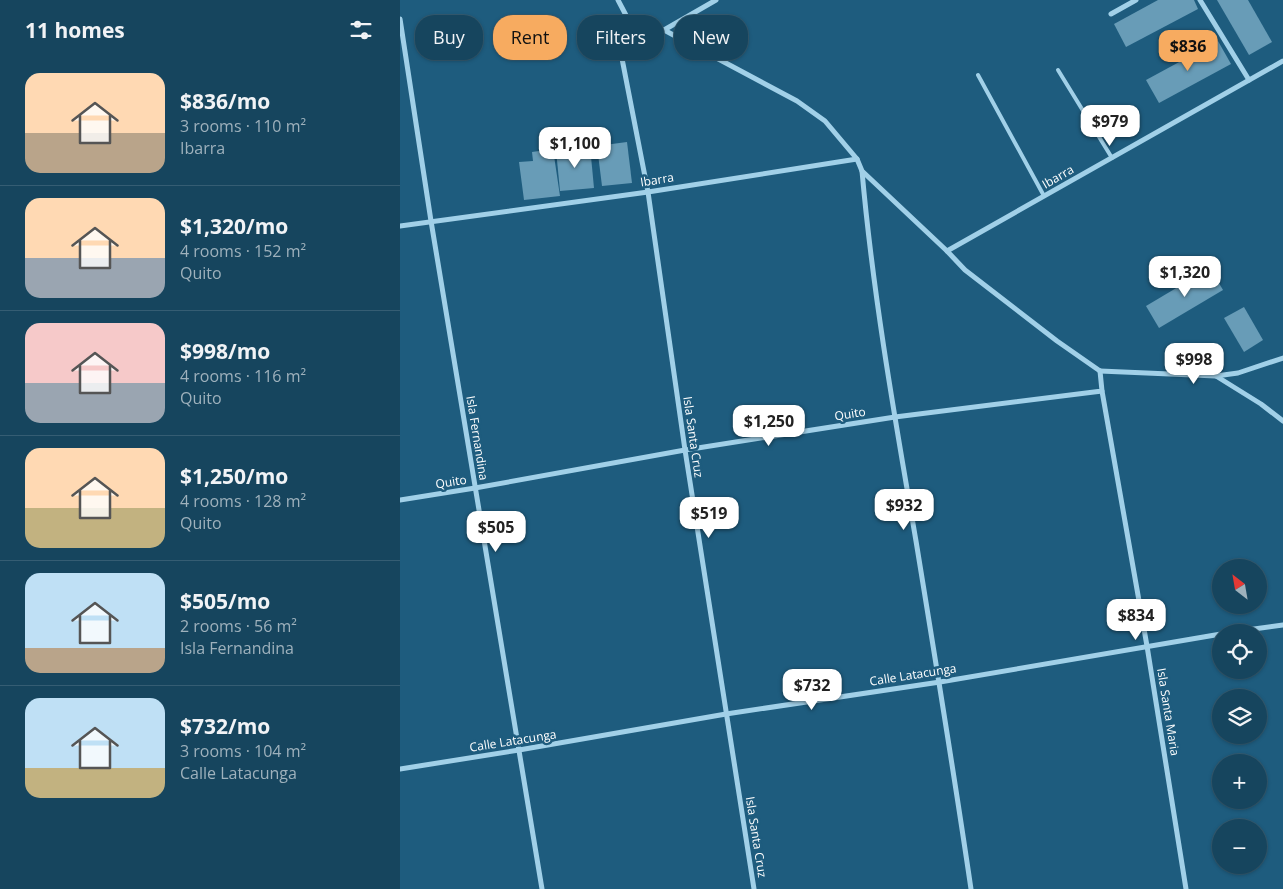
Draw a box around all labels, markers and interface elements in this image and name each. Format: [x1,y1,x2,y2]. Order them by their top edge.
chip: Buy [415,15,483,60]
chip: Rent [493,15,567,60]
chip: Filters [577,15,664,60]
chip: New [674,15,748,60]
text: 11 homes [25,16,125,44]
icon: filters [347,16,375,44]
pin: $836 [1158,30,1218,72]
text: $836 [1170,35,1206,57]
text: $836/mo [180,87,270,115]
icon: home [65,93,125,153]
pin: $979 [1080,104,1140,147]
text: $979 [1092,110,1128,132]
text: 3 rooms · 110 m² [180,115,306,137]
pin: $1,100 [534,126,616,169]
text: $1,100 [550,132,600,154]
text: Ibarra [180,137,225,159]
street label: Ibarra [1039,161,1077,192]
street label: Ibarra [639,168,675,191]
text: $1,320/mo [180,212,288,240]
icon: home [65,218,125,278]
text: 4 rooms · 152 m² [180,240,306,262]
pin: $1,320 [1144,256,1226,298]
text: $1,320 [1160,261,1210,283]
text: Quito [180,262,222,284]
text: $998/mo [180,337,270,365]
pin: $998 [1164,342,1224,385]
icon: home [65,343,125,403]
text: $998 [1176,348,1212,370]
text: 4 rooms · 116 m² [180,365,306,387]
text: Quito [180,387,222,409]
street label: Isla Fernandina [462,394,493,481]
street label: Isla Santa Cruz [679,395,708,479]
street label: Quito [833,403,867,424]
pin: $1,250 [728,404,810,447]
text: $1,250 [744,410,794,432]
text: $1,250/mo [180,462,288,490]
icon: home [65,468,125,528]
street label: Quito [434,471,468,492]
pin: $932 [874,488,934,531]
text: 4 rooms · 128 m² [180,490,306,512]
text: $932 [886,494,922,516]
pin: $519 [679,496,739,539]
text: $519 [691,502,727,524]
pin: $505 [466,510,526,553]
text: Quito [180,512,222,534]
text: $505 [478,516,514,538]
north arrow [1212,559,1268,614]
map controls [1212,559,1267,874]
text: $505/mo [180,587,270,615]
icon: home [65,593,125,653]
pin: $834 [1106,598,1166,641]
text: $834 [1118,604,1154,626]
text: 2 rooms · 56 m² [180,615,297,637]
button: locate [1212,624,1267,679]
text: Isla Fernandina [180,637,294,659]
street label: Calle Latacunga [868,659,958,690]
street label: Isla Santa Maria [1153,667,1184,757]
pin: $732 [782,668,842,711]
text: $732 [794,674,830,696]
button: layers [1212,689,1267,744]
text: $732/mo [180,712,270,740]
icon: home [65,718,125,778]
street label: Calle Latacunga [468,725,558,756]
text: 3 rooms · 104 m² [180,740,306,762]
button: + [1212,754,1267,809]
text: Calle Latacunga [180,762,297,784]
street label: Isla Santa Cruz [742,795,771,879]
button: − [1212,819,1267,874]

